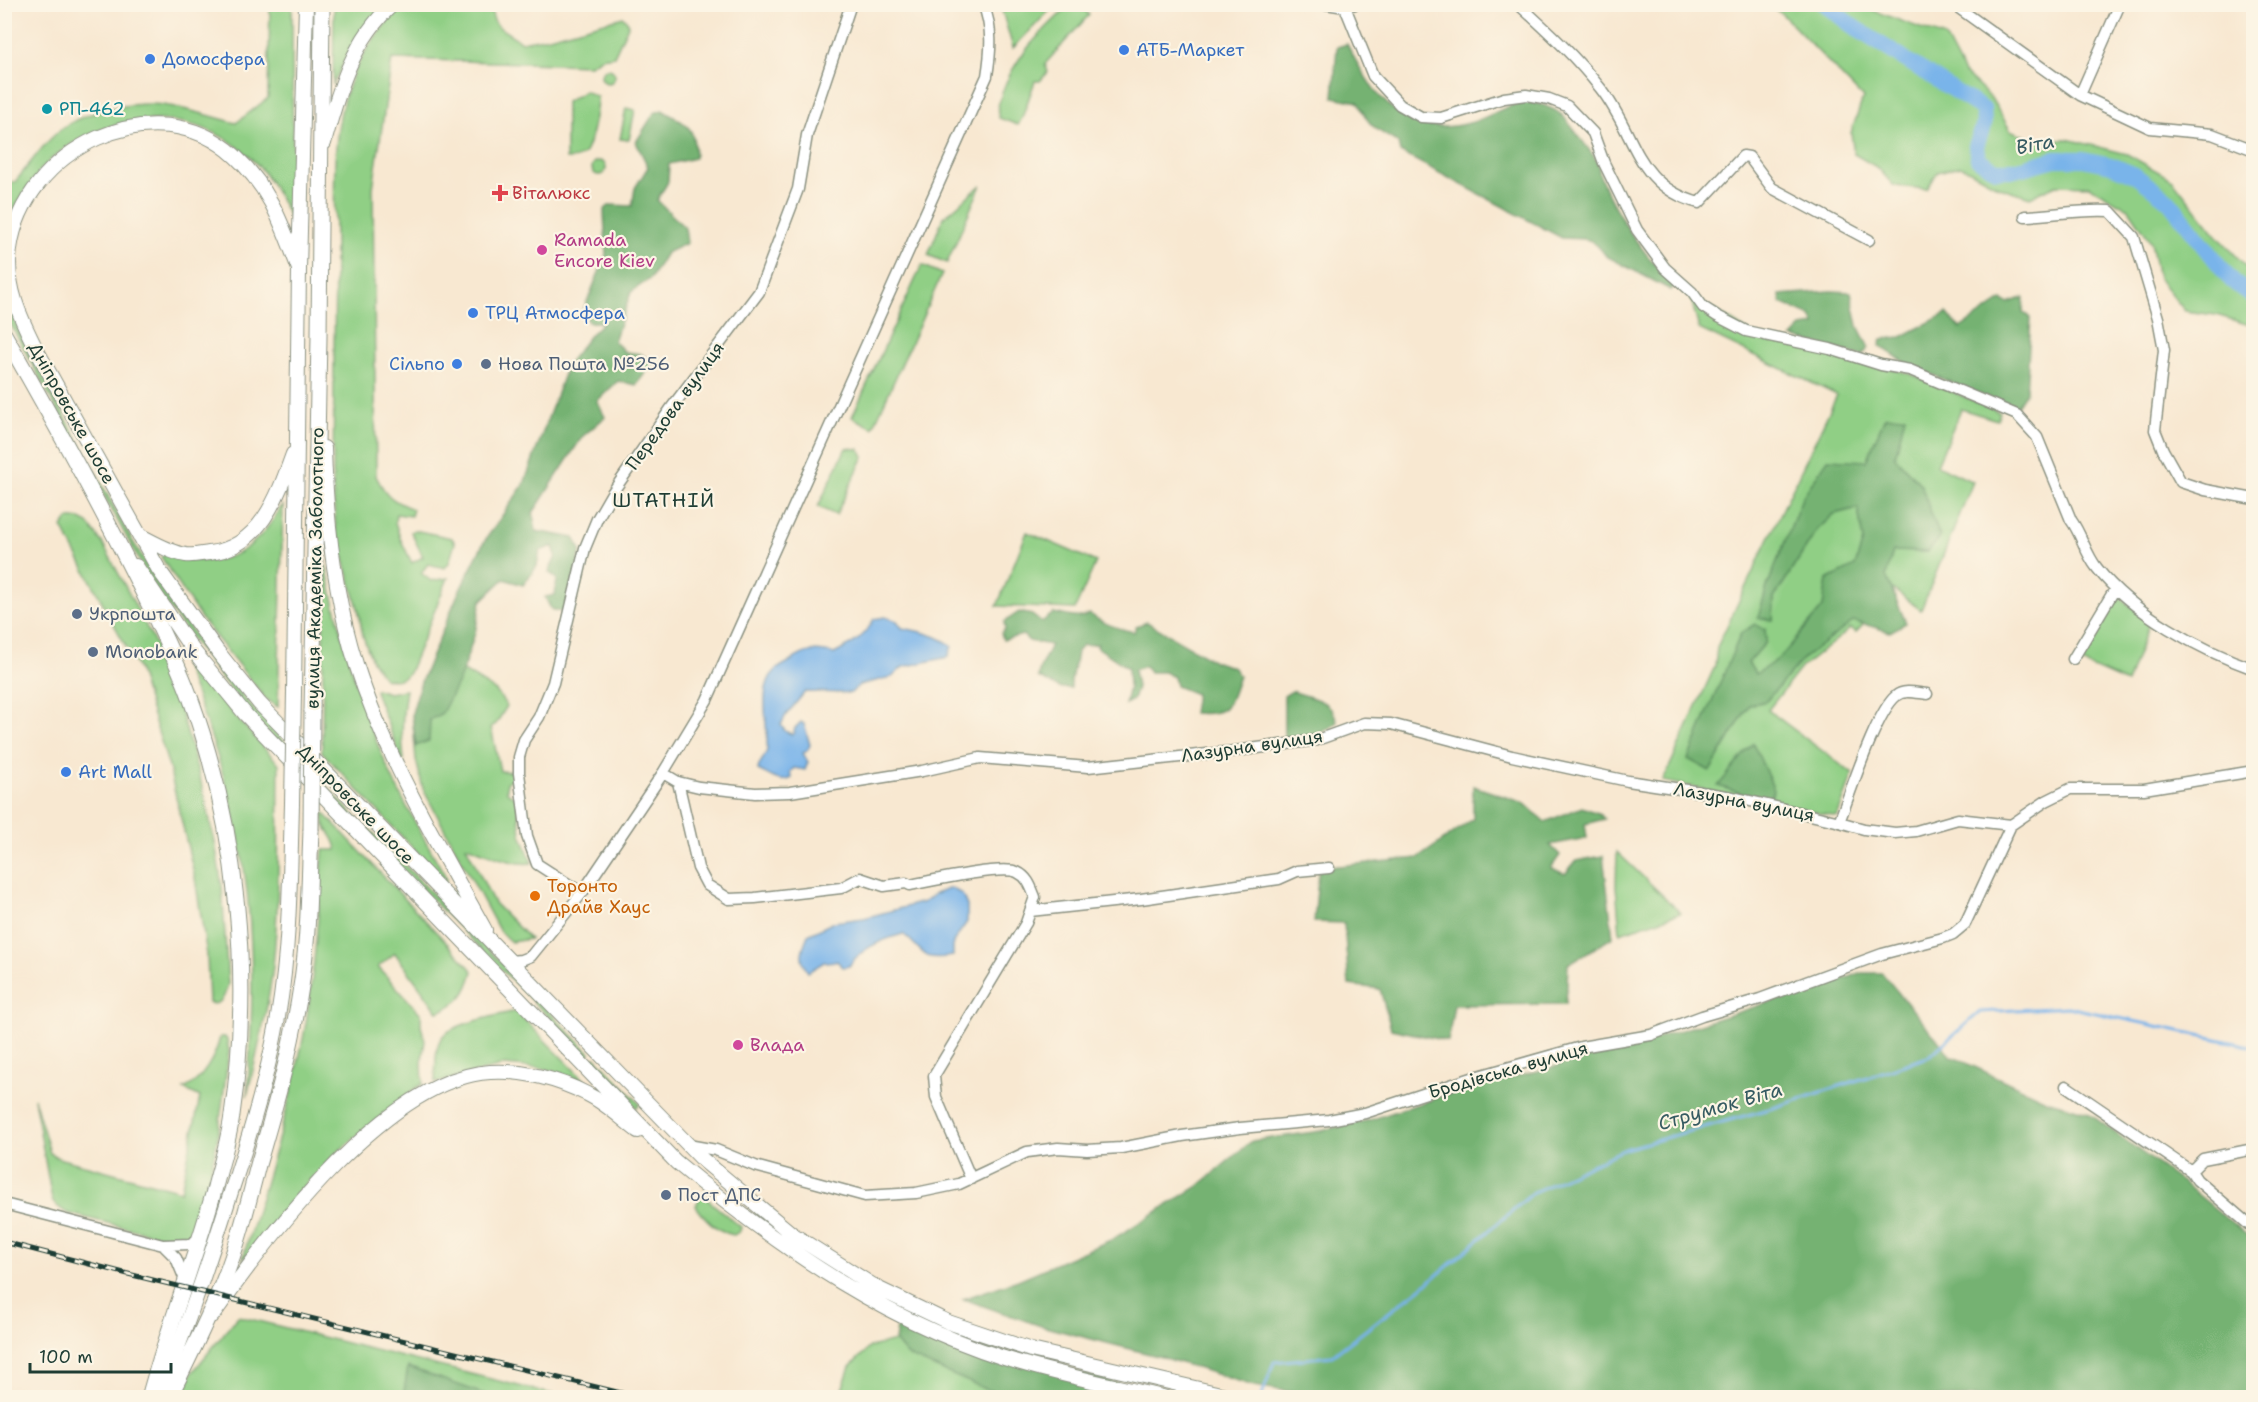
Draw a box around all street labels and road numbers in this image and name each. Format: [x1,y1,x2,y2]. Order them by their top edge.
street label: Передова вулиця [620,337,730,475]
street label: Дніпровське шосе [23,338,121,488]
street label: вулиця Академіка Заболотного [301,427,329,709]
street label: Лазурна вулиця [1180,724,1324,768]
street label: Дніпровське шосе [292,738,420,870]
street label: Лазурна вулиця [1672,777,1816,827]
street label: Бродівська вулиця [1425,1036,1591,1104]

